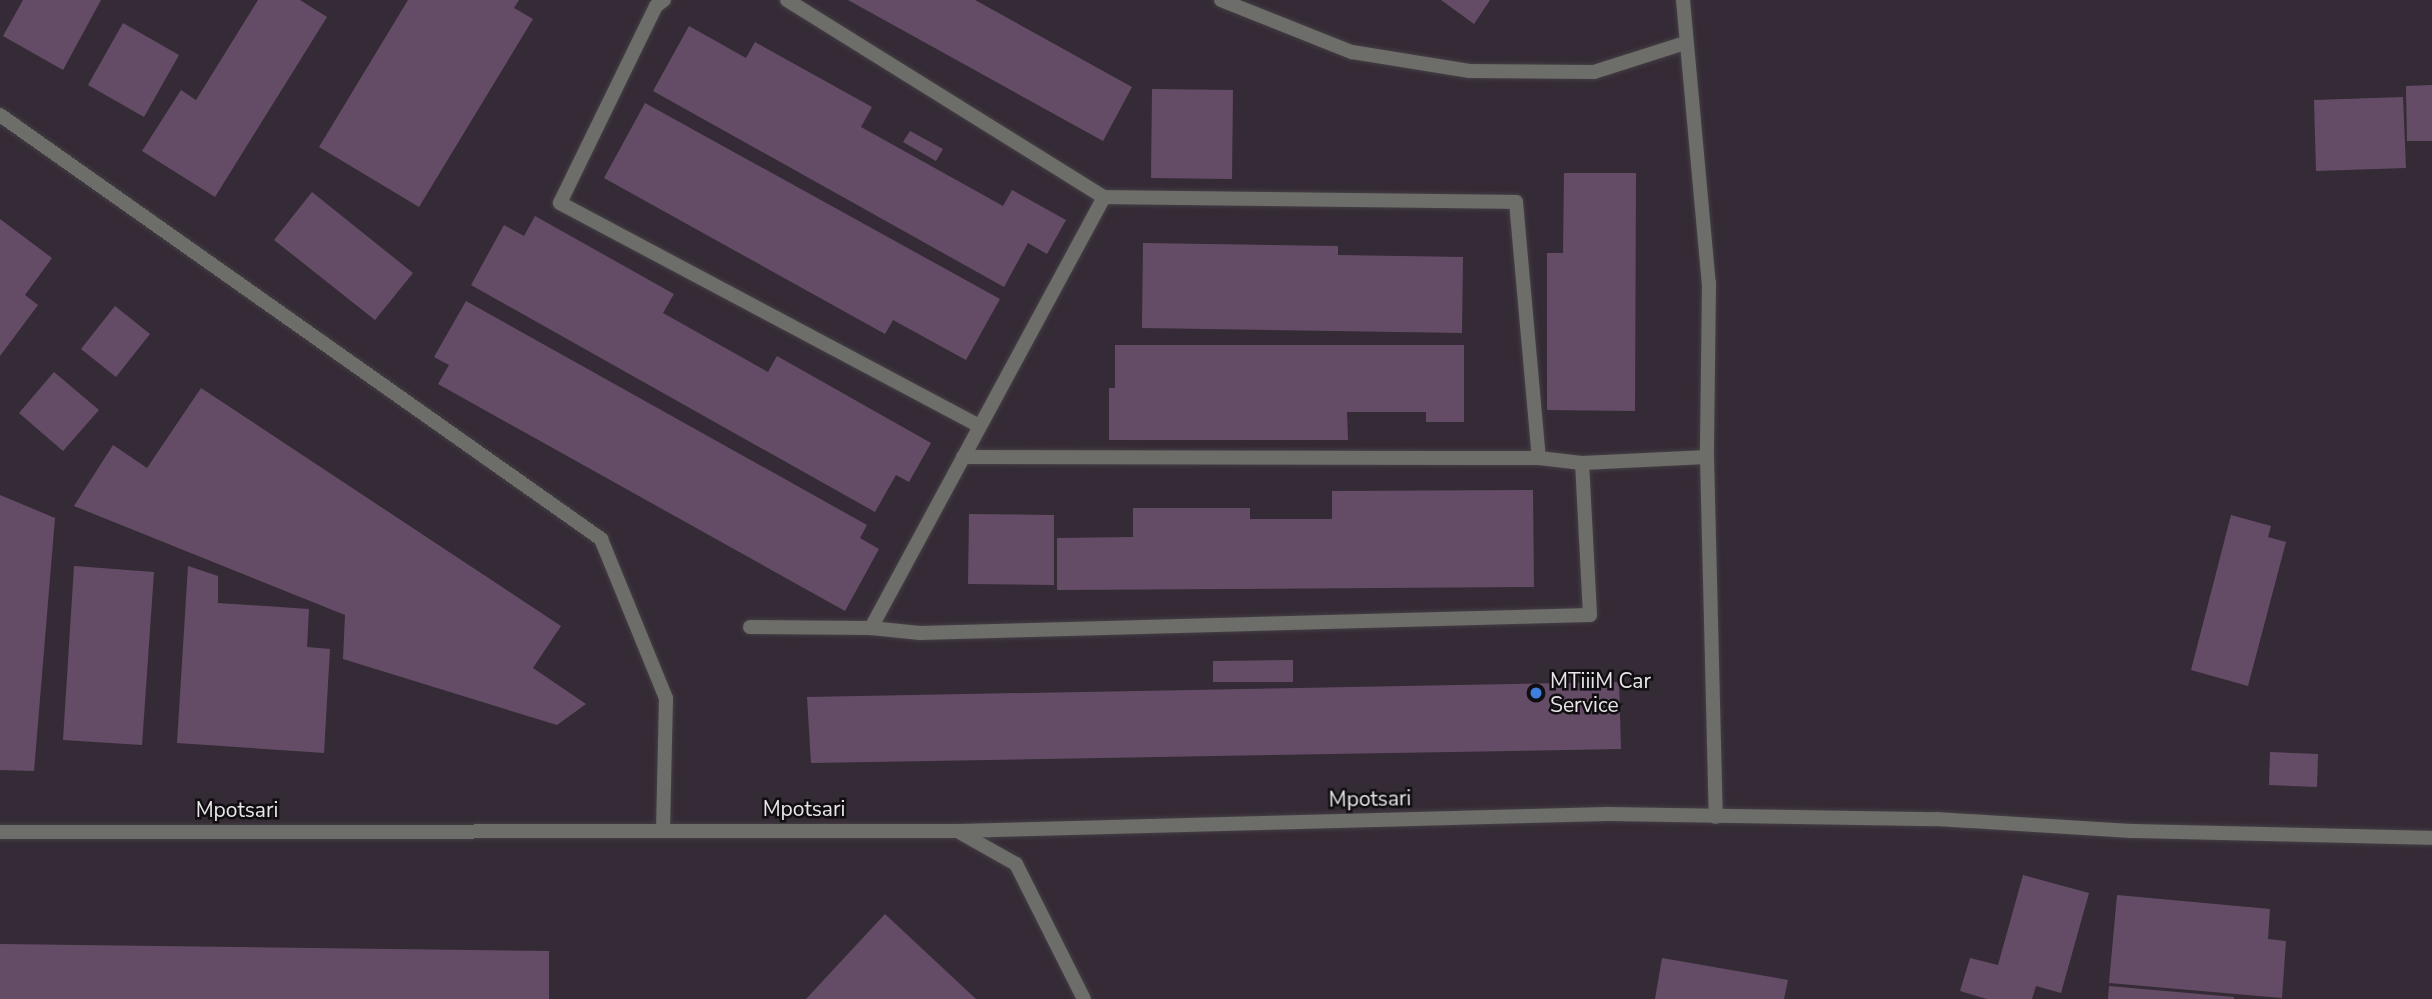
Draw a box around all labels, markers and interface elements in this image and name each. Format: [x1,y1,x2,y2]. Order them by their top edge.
place label: MTiiiM Car Service [1550,668,1651,718]
marker: MTiiiM Car Service [1528,685,1544,701]
street label: Mpotsari [1328,786,1412,812]
street label: Mpotsari [763,796,845,822]
street label: Mpotsari [196,797,278,823]

